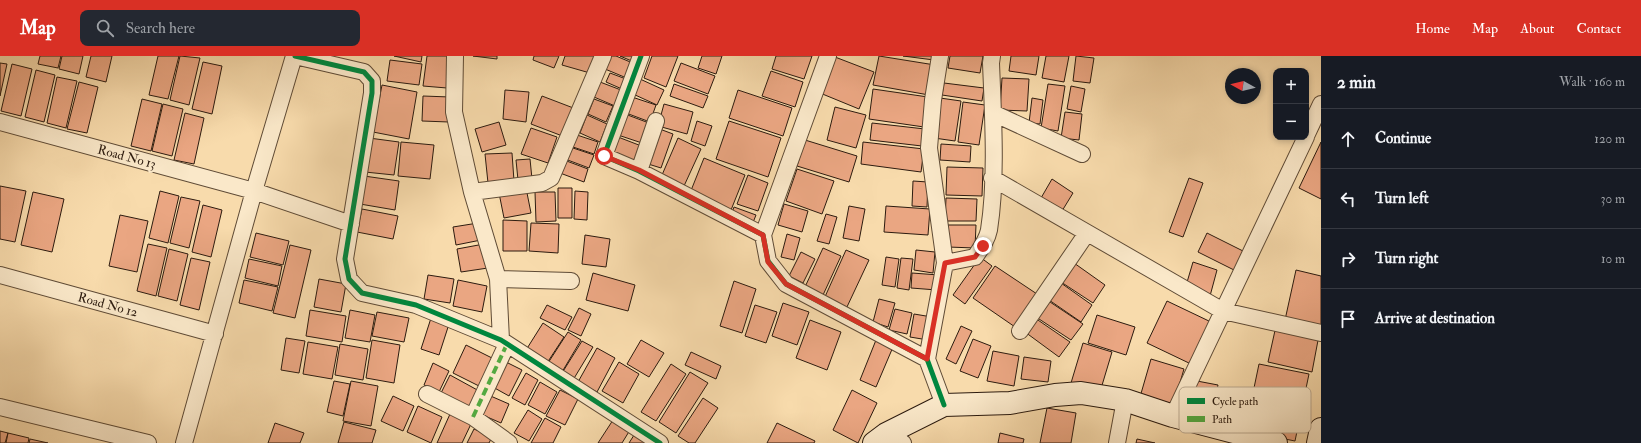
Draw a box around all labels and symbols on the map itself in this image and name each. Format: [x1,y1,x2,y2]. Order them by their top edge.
north arrow [1225,68,1261,104]
street label: Road No 13 [96,141,158,172]
route start [595,147,613,165]
route end [974,237,992,255]
street label: Road No 12 [76,289,140,321]
legend [1179,387,1311,433]
text: Cycle path [1212,395,1258,409]
text: Path [1212,413,1232,426]

